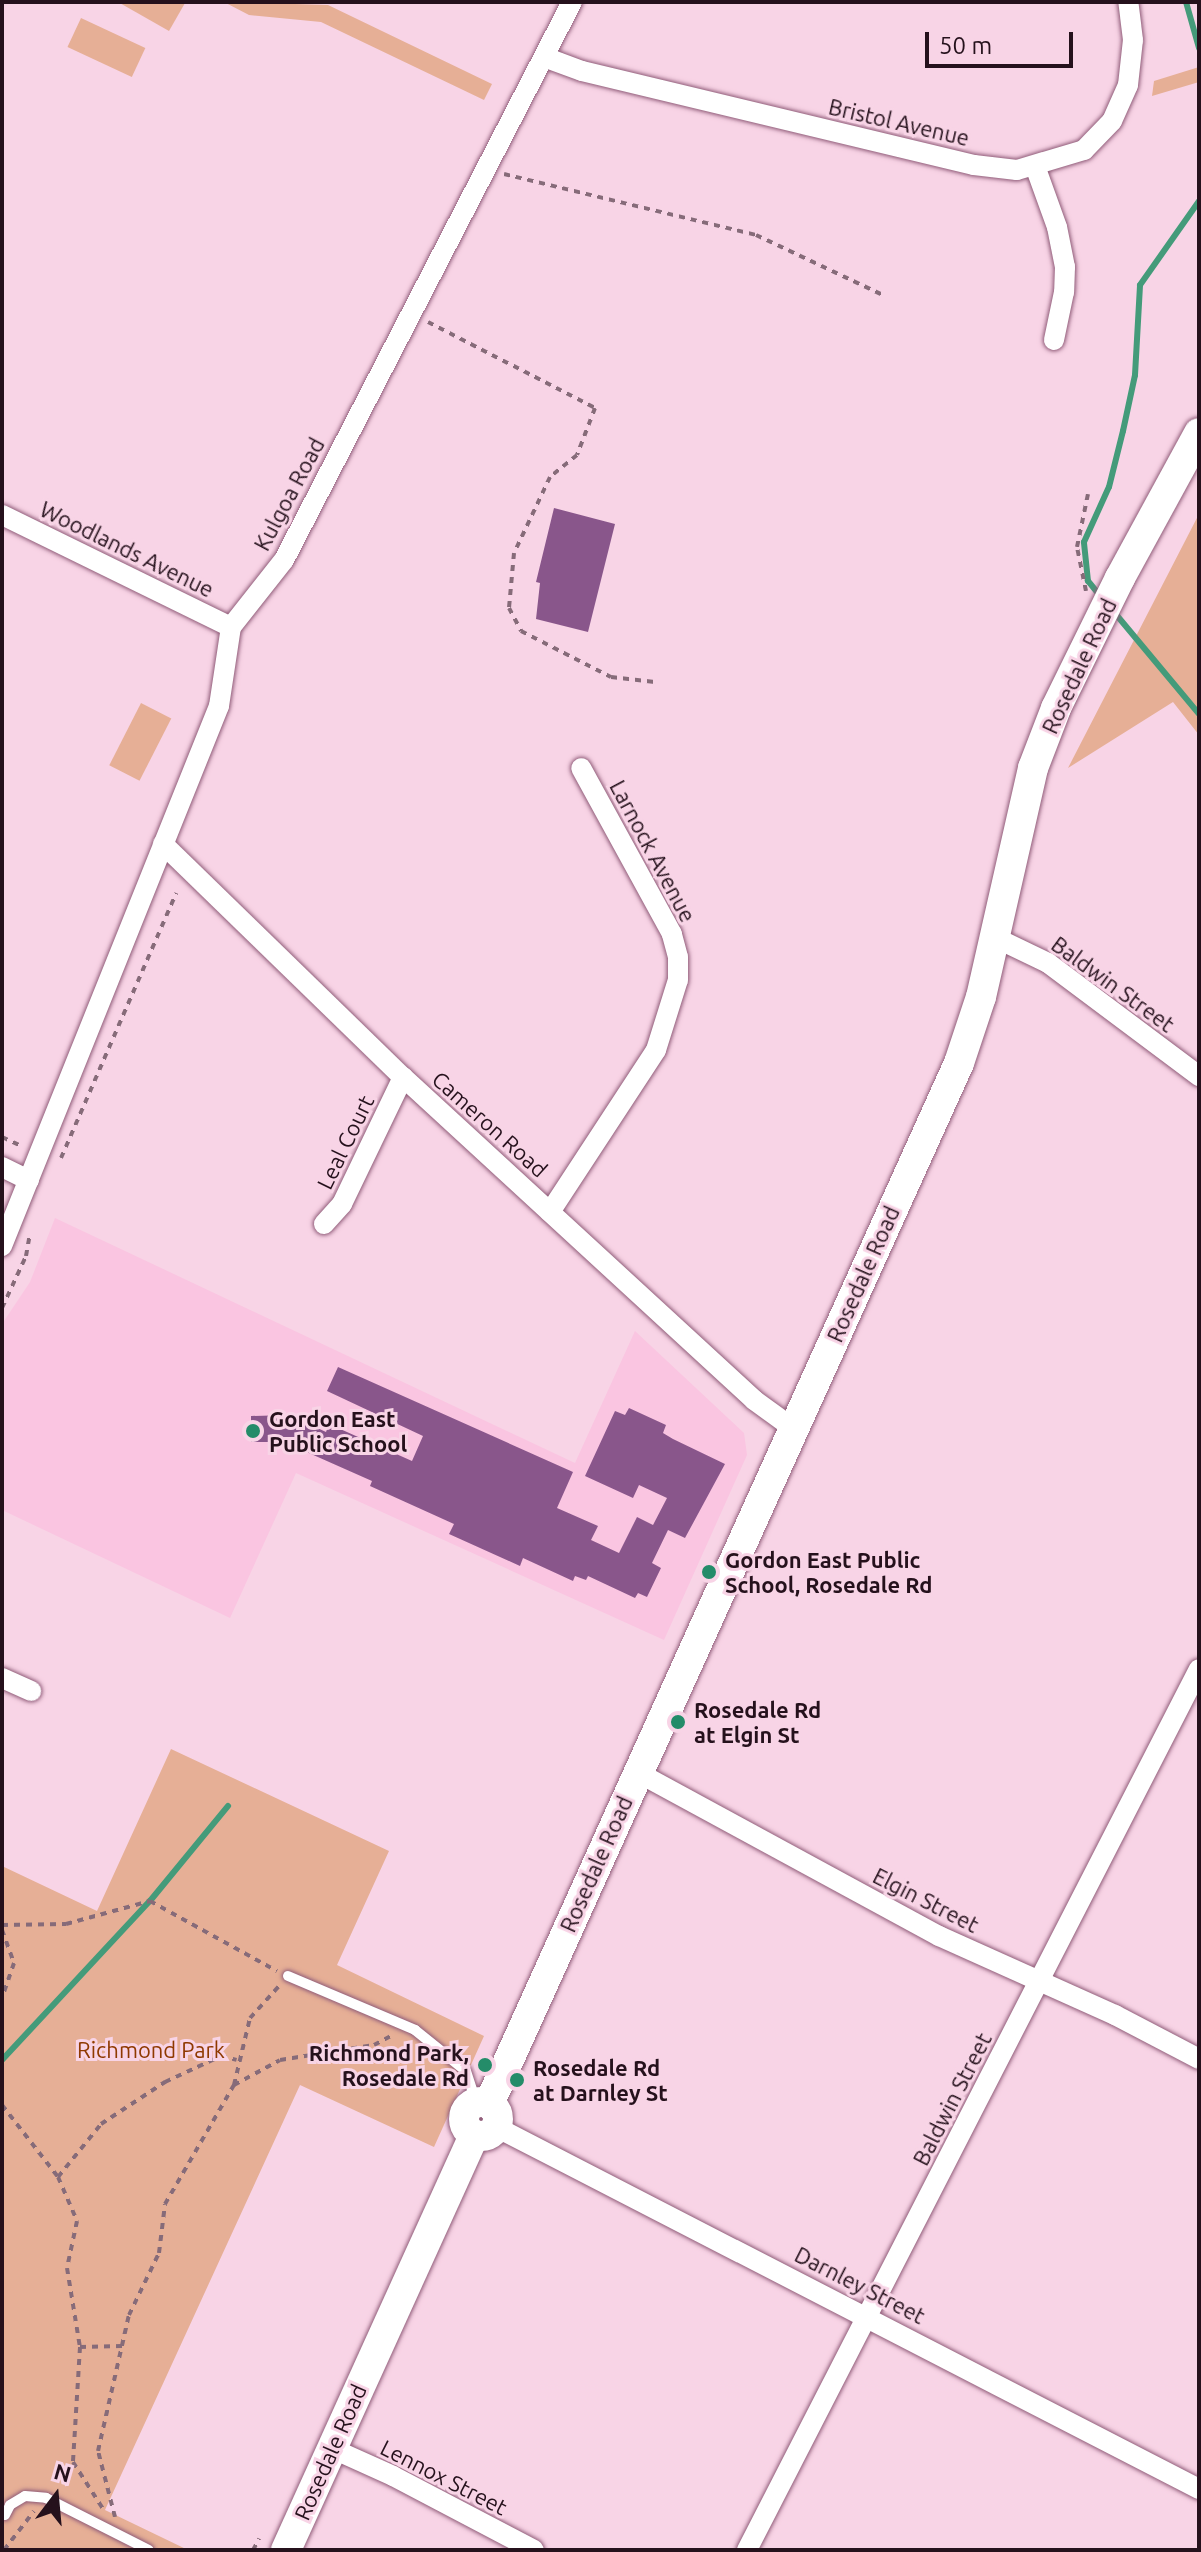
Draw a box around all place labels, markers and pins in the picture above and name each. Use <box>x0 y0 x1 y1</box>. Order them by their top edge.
place label: Gordon East Public School <box>269 1405 407 1456</box>
marker: Gordon East Public School <box>244 1422 262 1440</box>
place label: Gordon East Public School, Rosedale Rd <box>725 1546 933 1598</box>
marker: Gordon East Public School, Rosedale Rd <box>700 1563 718 1581</box>
place label: Rosedale Rd at Elgin St <box>694 1696 821 1748</box>
marker: Rosedale Rd at Elgin St <box>669 1713 687 1731</box>
place label: Richmond Park, Rosedale Rd <box>309 2039 469 2090</box>
place label: Rosedale Rd at Darnley St <box>533 2054 668 2106</box>
marker: Richmond Park, Rosedale Rd <box>476 2056 494 2074</box>
marker: Rosedale Rd at Darnley St <box>508 2071 526 2089</box>

